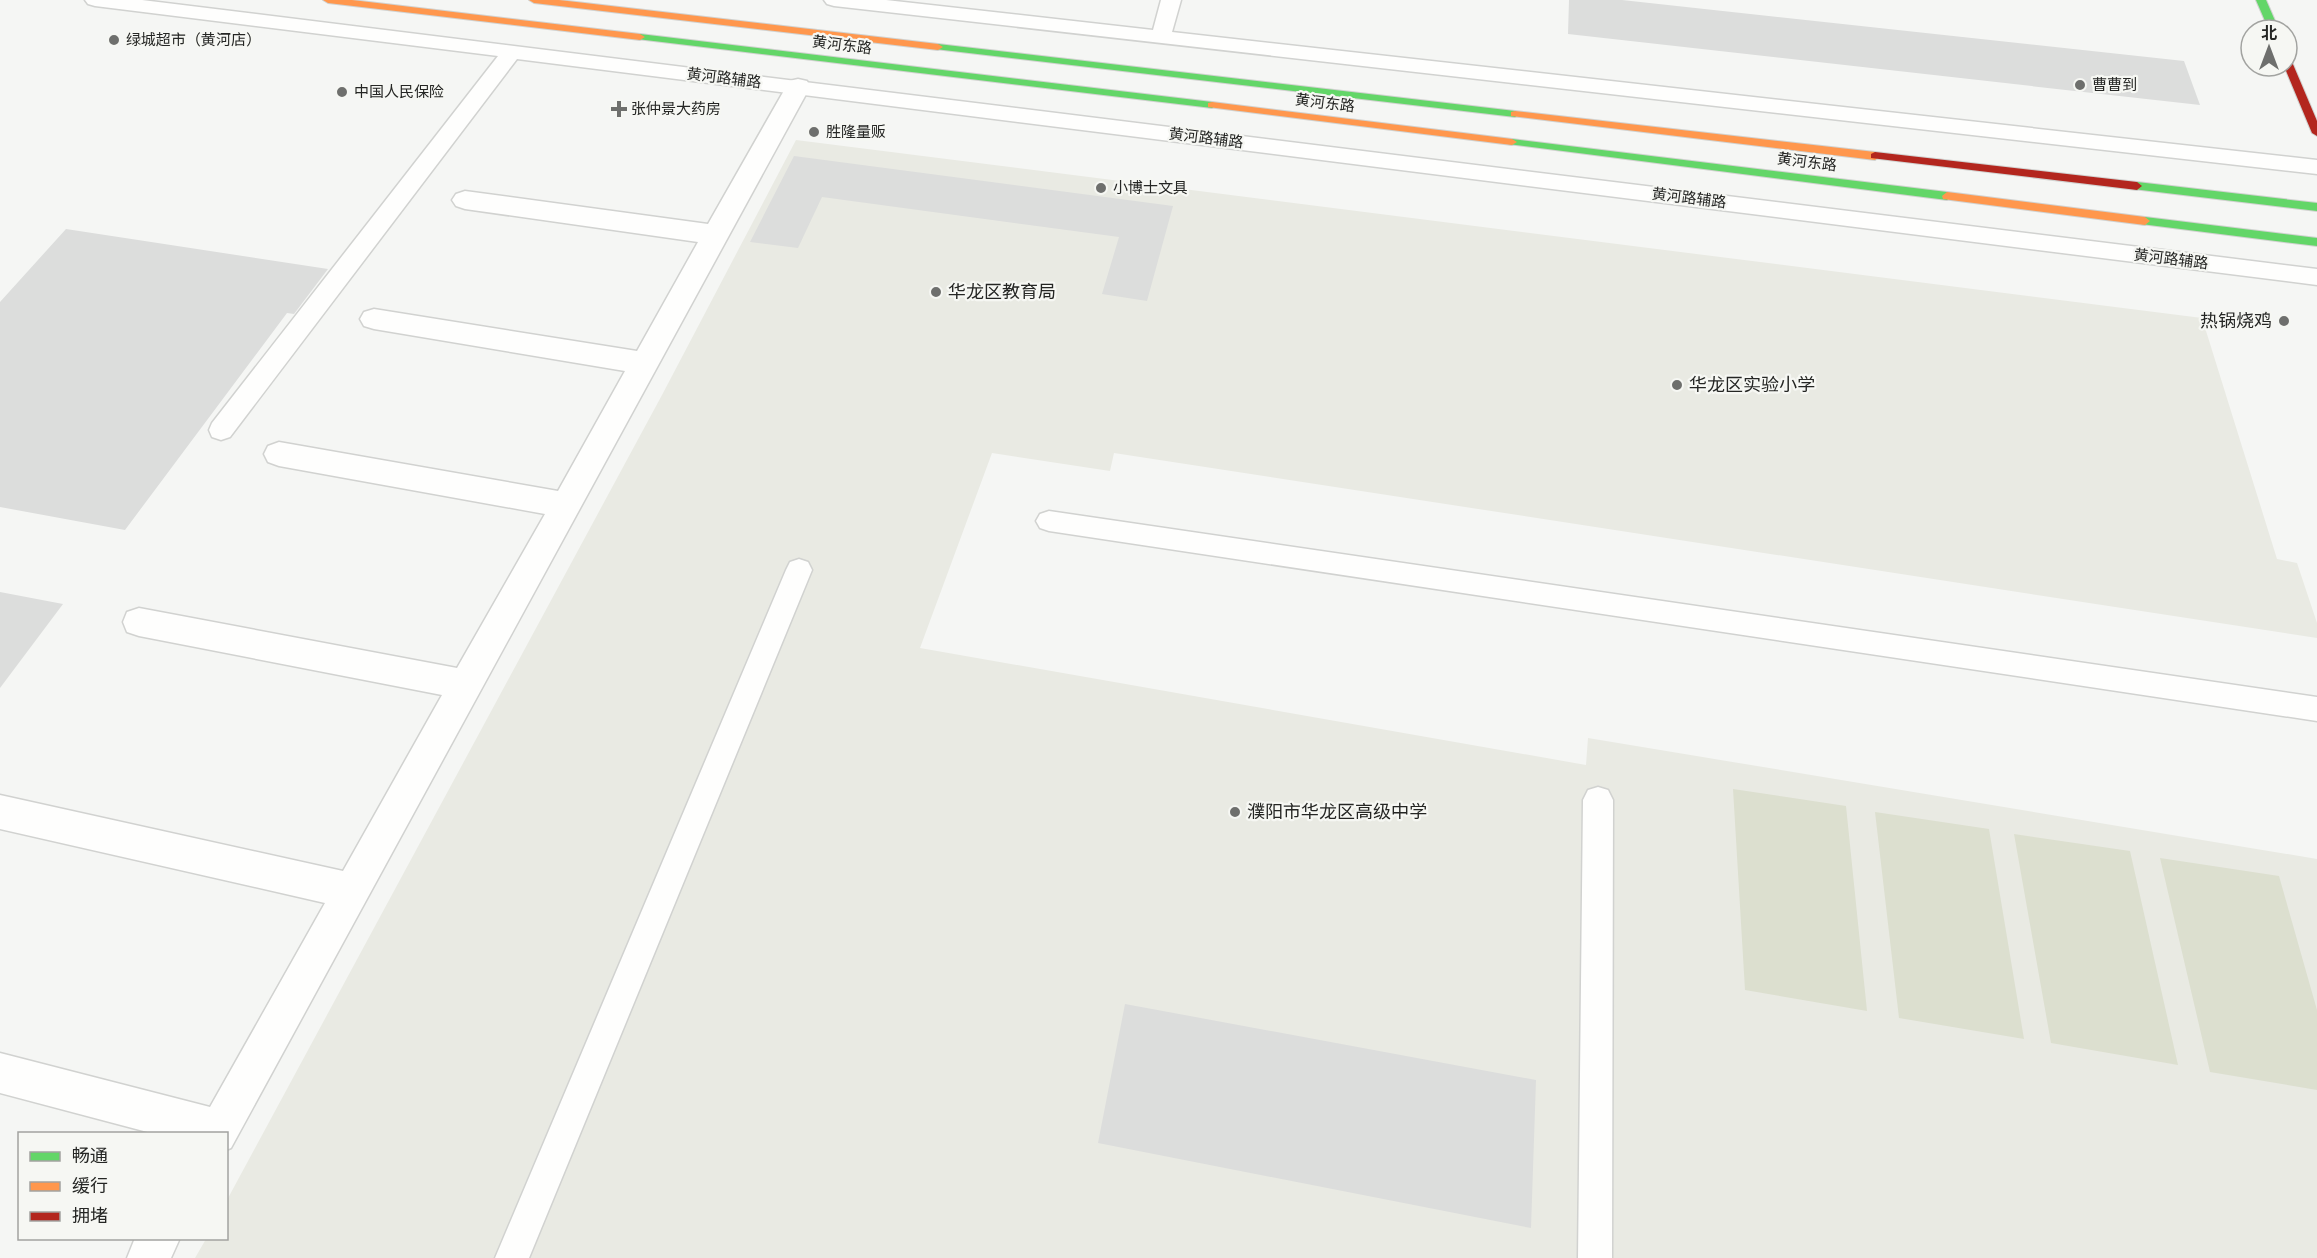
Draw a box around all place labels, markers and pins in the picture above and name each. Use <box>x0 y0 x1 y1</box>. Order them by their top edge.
place label: 绿城超市（黄河店） <box>126 31 261 49</box>
marker: 绿城超市（黄河店） <box>107 33 121 47</box>
place label: 曹曹到 <box>2092 76 2137 94</box>
marker: 曹曹到 <box>2073 78 2087 92</box>
place label: 中国人民保险 <box>354 83 444 101</box>
marker: 中国人民保险 <box>335 85 349 99</box>
place label: 张仲景大药房 <box>631 100 721 118</box>
marker: 张仲景大药房 <box>612 102 626 116</box>
place label: 胜隆量贩 <box>826 123 886 141</box>
marker: 胜隆量贩 <box>807 125 821 139</box>
place label: 小博士文具 <box>1113 179 1188 197</box>
marker: 小博士文具 <box>1094 181 1108 195</box>
place label: 华龙区教育局 <box>948 281 1056 302</box>
marker: 华龙区教育局 <box>929 285 943 299</box>
place label: 热锅烧鸡 <box>2200 310 2272 331</box>
marker: 热锅烧鸡 <box>2277 314 2291 328</box>
place label: 华龙区实验小学 <box>1689 374 1815 395</box>
marker: 华龙区实验小学 <box>1670 378 1684 392</box>
place label: 濮阳市华龙区高级中学 <box>1247 801 1427 822</box>
marker: 濮阳市华龙区高级中学 <box>1228 805 1242 819</box>

